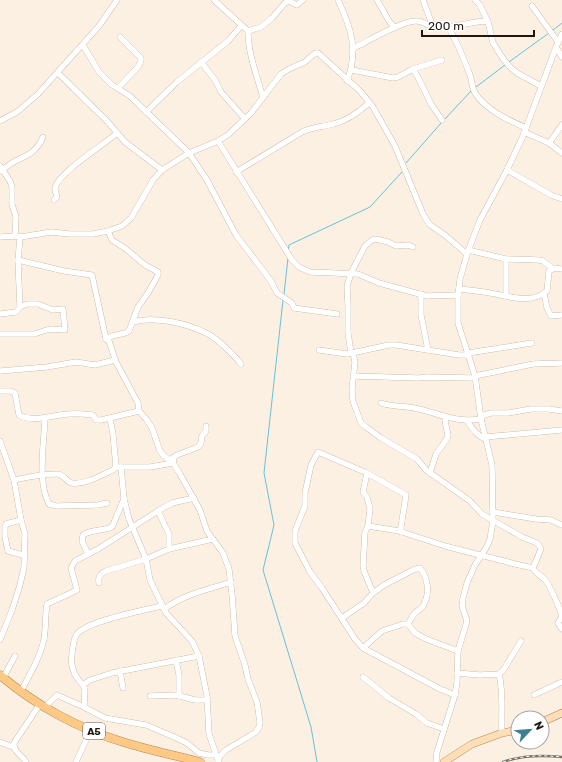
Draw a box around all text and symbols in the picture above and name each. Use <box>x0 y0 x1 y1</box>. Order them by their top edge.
scale bar <box>422 12 534 38</box>
text: 200 m <box>428 19 464 33</box>
north arrow <box>510 710 550 750</box>
text: N <box>531 719 546 732</box>
road number: A5 <box>83 723 105 739</box>

